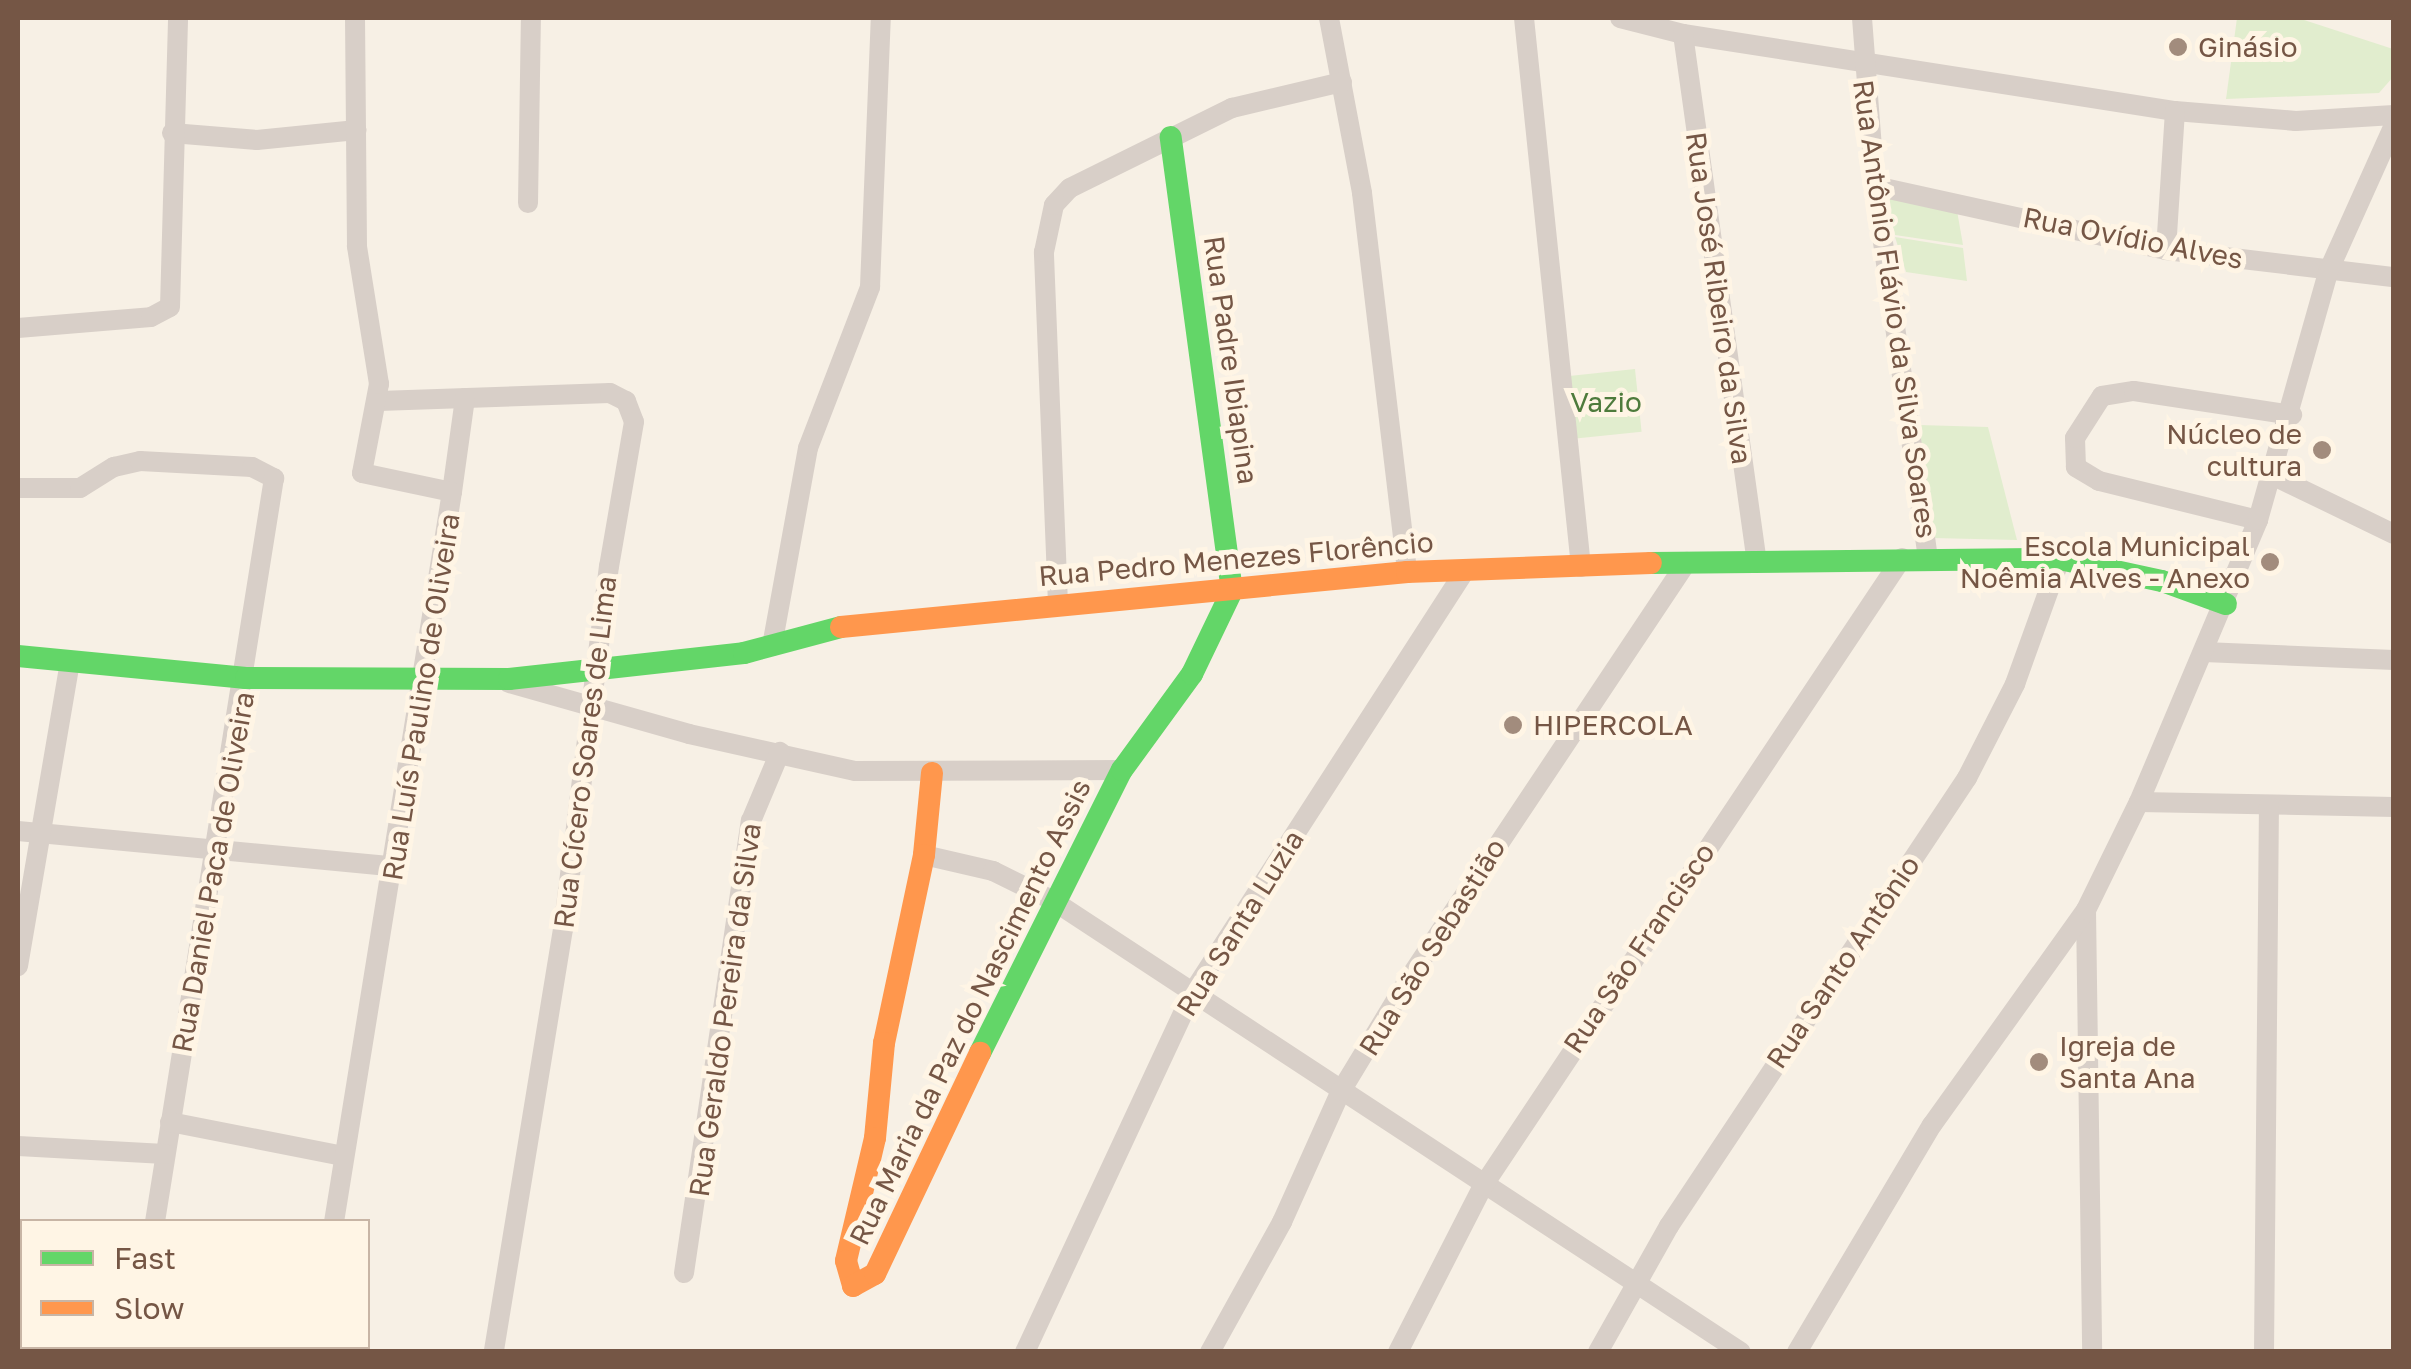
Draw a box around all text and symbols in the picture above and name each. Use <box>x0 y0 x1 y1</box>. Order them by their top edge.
place label: Ginásio <box>2198 30 2297 64</box>
marker: Ginásio <box>2167 36 2189 58</box>
street label: Rua Antônio Flávio da Silva Soares <box>1846 78 1944 540</box>
street label: Rua José Ribeiro da Silva <box>1679 130 1759 466</box>
street label: Rua Ovídio Alves <box>2020 200 2246 276</box>
street label: Rua Padre Ibiapina <box>1197 234 1265 486</box>
park label: Vazio <box>1570 385 1642 419</box>
place label: Núcleo de cultura <box>2166 417 2302 483</box>
marker: Núcleo de cultura <box>2311 439 2333 461</box>
street label: Rua Luís Paulino de Oliveira <box>375 511 467 883</box>
street label: Rua Pedro Menezes Florêncio <box>1037 525 1435 593</box>
place label: Escola Municipal Noêmia Alves - Anexo <box>1960 529 2250 595</box>
marker: Escola Municipal Noêmia Alves - Anexo <box>2259 551 2281 573</box>
street label: Rua Cícero Soares de Lima <box>547 574 623 930</box>
street label: Rua Daniel Paca de Oliveira <box>165 689 261 1055</box>
place label: HIPERCOLA <box>1533 708 1693 742</box>
marker: HIPERCOLA <box>1502 714 1524 736</box>
street label: Rua Maria da Paz do Nascimento Assis <box>842 774 1098 1250</box>
street label: Rua Geraldo Pereira da Silva <box>682 821 768 1199</box>
street label: Rua Santa Luzia <box>1169 824 1311 1022</box>
street label: Rua São Sebastião <box>1352 832 1512 1062</box>
street label: Rua São Francisco <box>1556 837 1722 1059</box>
street label: Rua Santo Antônio <box>1759 849 1927 1075</box>
place label: Igreja de Santa Ana <box>2059 1029 2195 1095</box>
marker: Igreja de Santa Ana <box>2028 1051 2050 1073</box>
legend <box>20 1219 370 1349</box>
text: Fast <box>114 1240 176 1276</box>
text: Slow <box>114 1290 185 1326</box>

